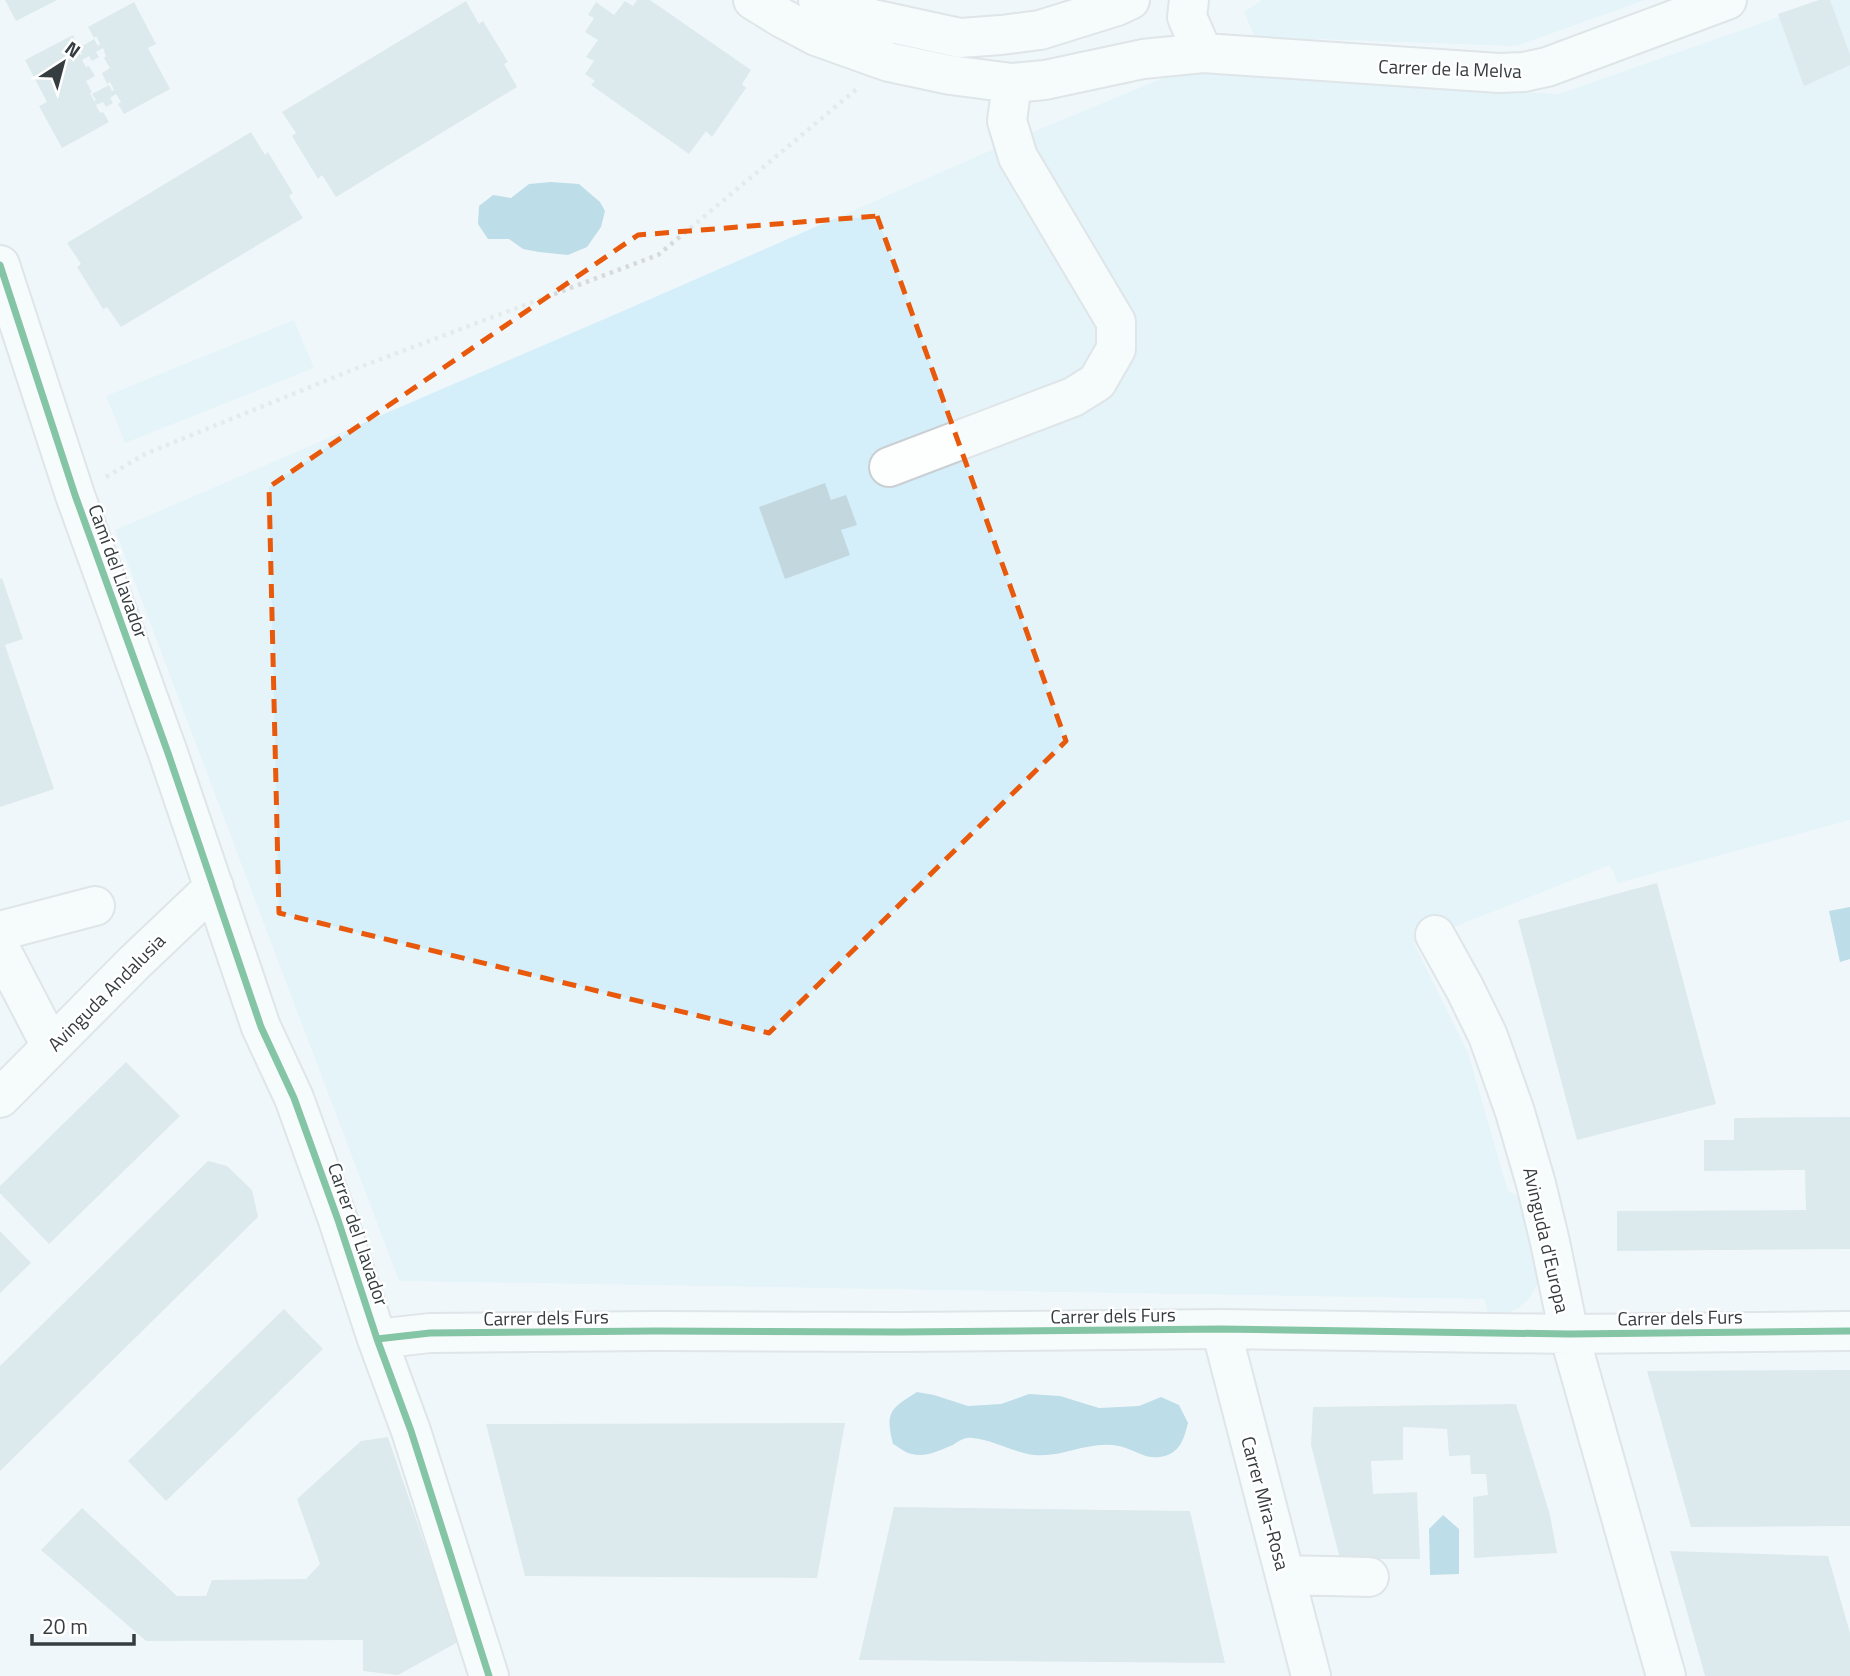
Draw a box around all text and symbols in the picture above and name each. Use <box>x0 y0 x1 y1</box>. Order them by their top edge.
north arrow <box>28 28 98 98</box>
text: N <box>59 33 87 64</box>
street label: Carrer de la Melva <box>1378 51 1523 85</box>
street label: Camí del Llavador <box>81 500 157 642</box>
street label: Avinguda Andalusia <box>41 926 172 1057</box>
street label: Carrer del Llavador <box>321 1159 397 1310</box>
street label: Avinguda d'Europa <box>1516 1164 1578 1316</box>
street label: Carrer dels Furs <box>1050 1299 1176 1331</box>
street label: Carrer dels Furs <box>483 1301 609 1333</box>
street label: Carrer dels Furs <box>1617 1301 1743 1333</box>
street label: Carrer Mira-Rosa <box>1234 1433 1298 1574</box>
scale bar <box>32 1602 133 1646</box>
text: 20 m <box>42 1610 88 1642</box>

